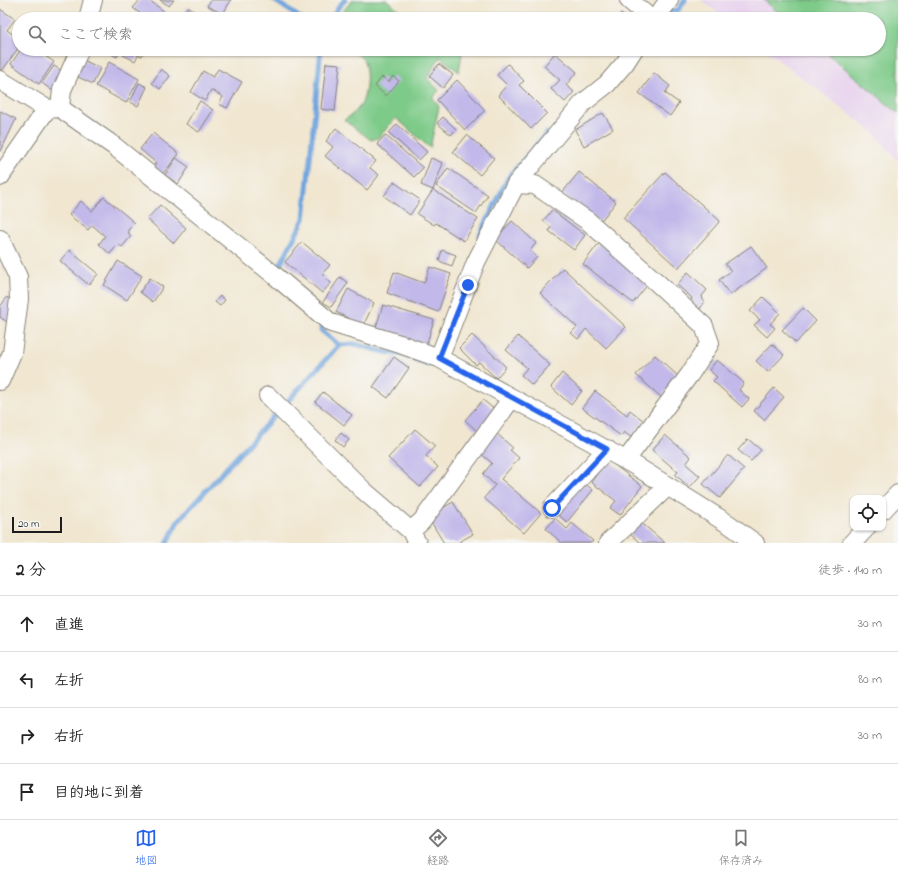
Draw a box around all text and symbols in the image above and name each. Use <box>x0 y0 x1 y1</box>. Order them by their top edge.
search box <box>12 12 886 56</box>
icon: search <box>26 23 48 45</box>
text: ここで検索 <box>58 24 133 46</box>
route end <box>459 276 477 294</box>
map controls <box>850 495 886 531</box>
button: locate <box>850 495 886 531</box>
route start <box>543 499 561 517</box>
scale bar <box>12 515 62 534</box>
text: 20 m <box>18 516 40 532</box>
text: 2 分 <box>16 558 46 583</box>
text: 徒歩 · 140 m <box>818 561 882 580</box>
icon: ahead <box>16 613 38 635</box>
text: 直進 <box>54 614 84 636</box>
text: 30 m <box>858 614 882 633</box>
icon: left <box>16 669 38 691</box>
text: 左折 <box>54 670 84 692</box>
text: 80 m <box>858 670 882 689</box>
icon: right <box>16 725 38 747</box>
text: 右折 <box>54 726 84 748</box>
text: 30 m <box>858 726 882 745</box>
icon: arrive <box>16 781 38 803</box>
text: 目的地に到着 <box>54 782 144 804</box>
tab: 地図 <box>135 827 157 869</box>
tab: 経路 <box>427 827 449 869</box>
tab: 保存済み <box>719 827 763 869</box>

